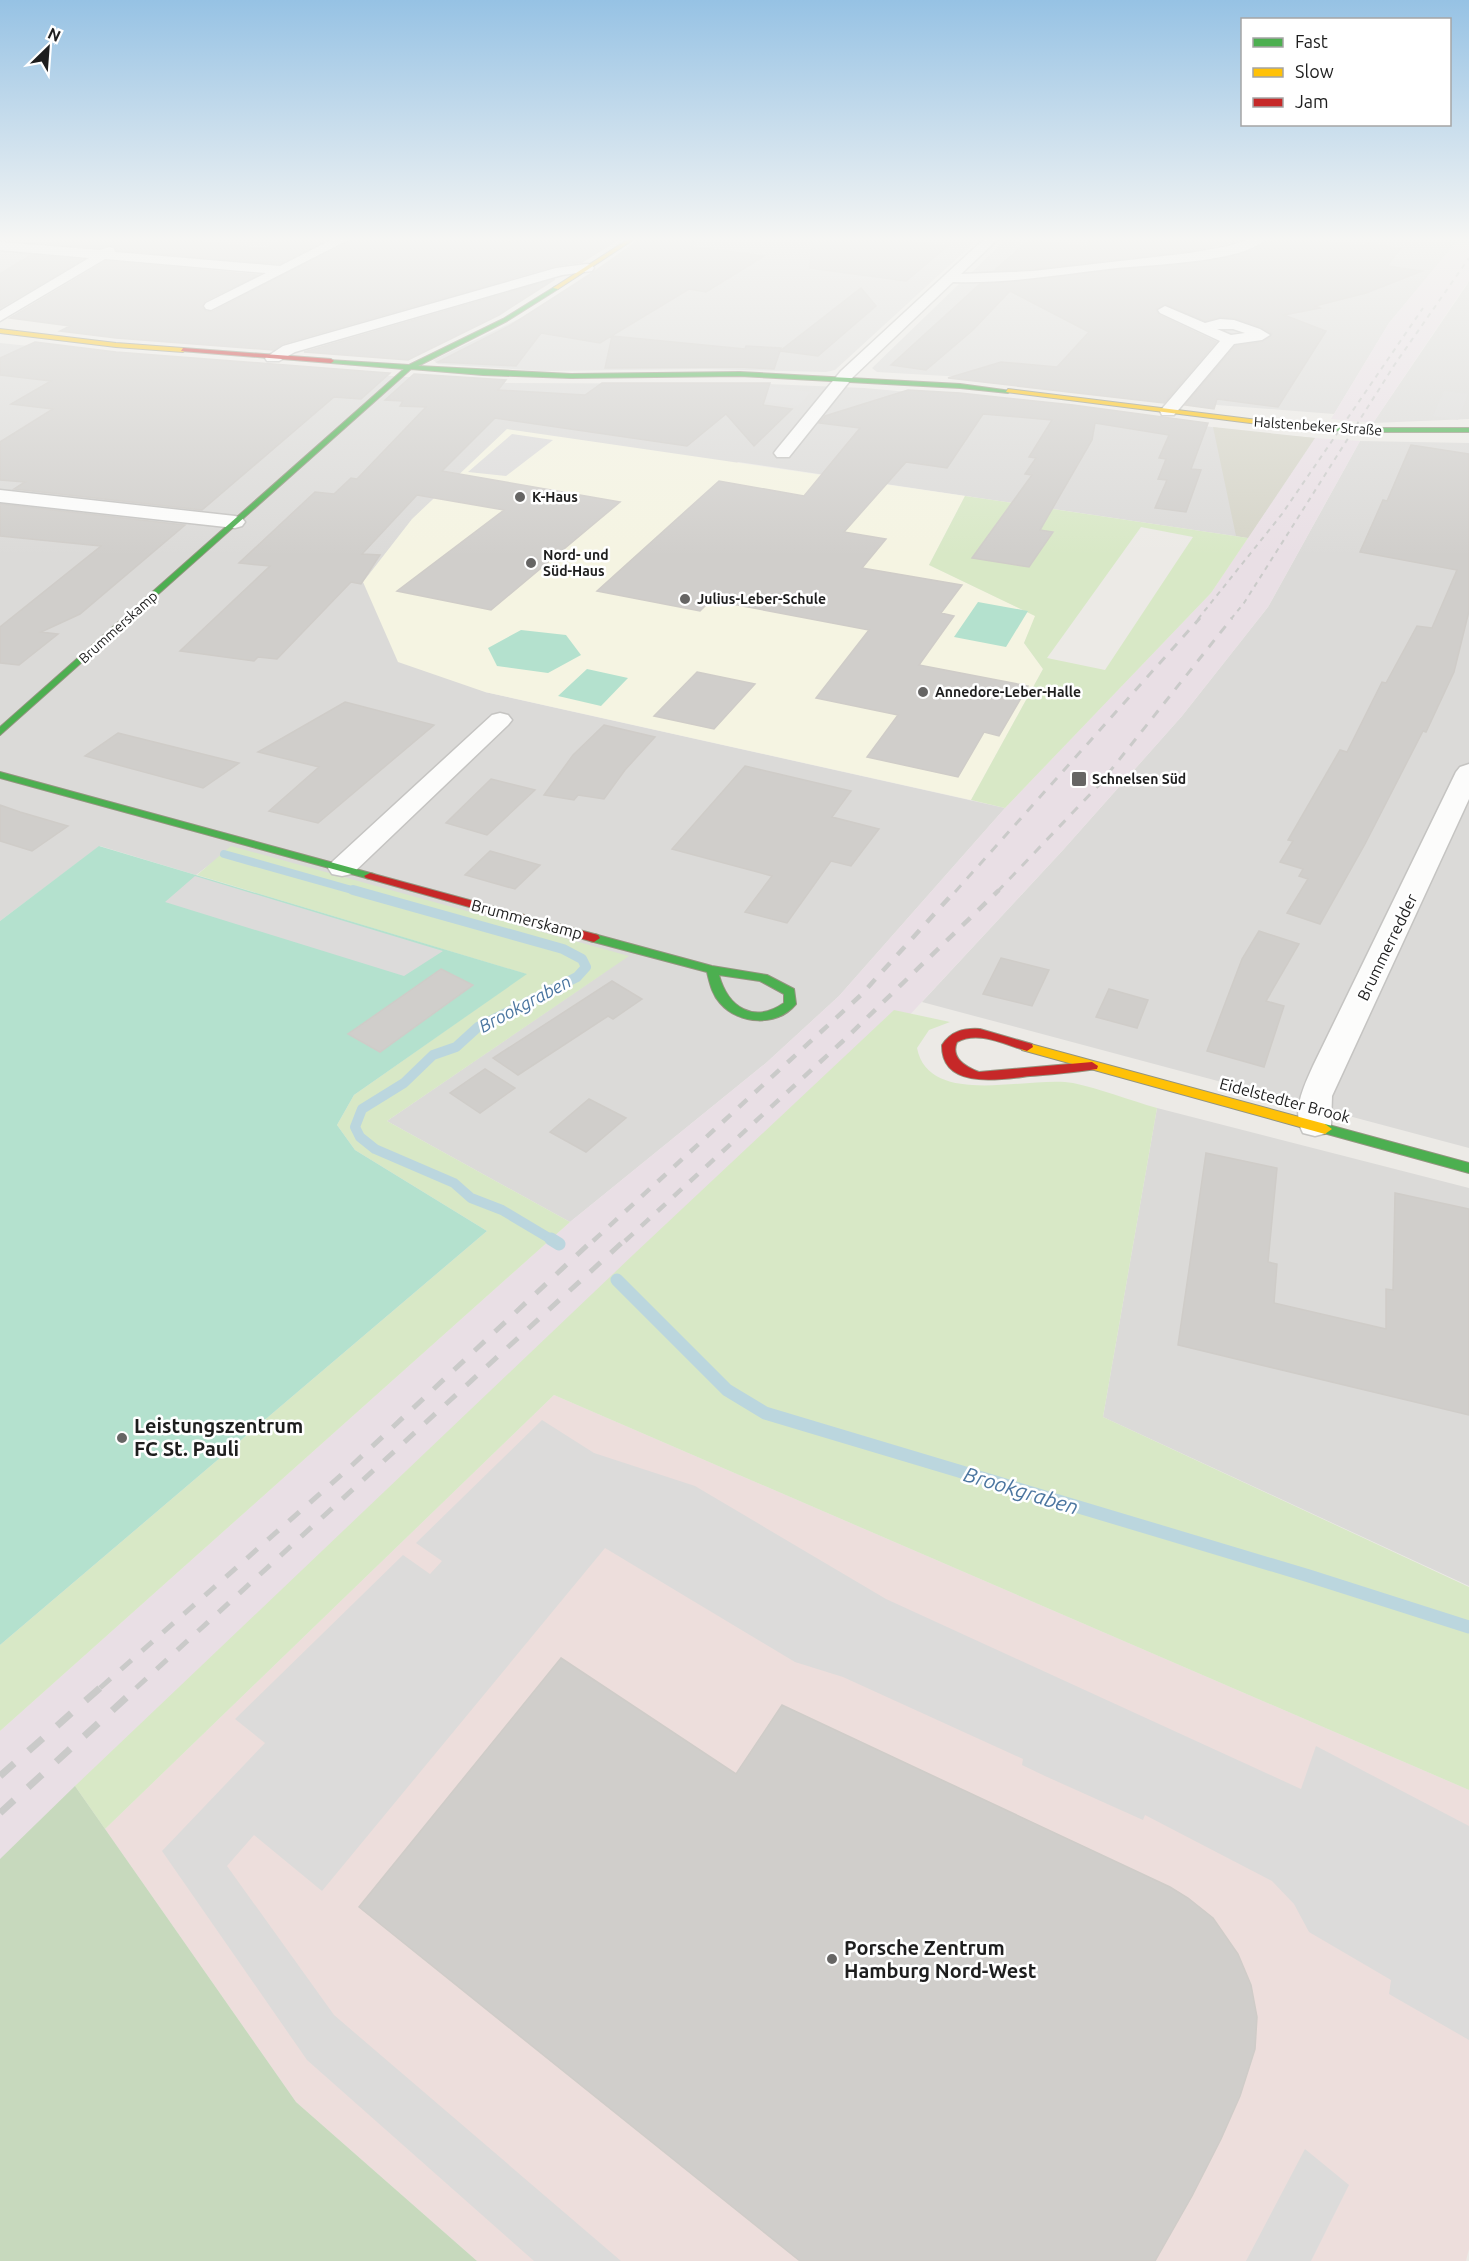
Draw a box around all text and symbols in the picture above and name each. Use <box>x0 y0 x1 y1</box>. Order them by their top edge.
north arrow <box>18 18 78 78</box>
legend <box>1241 18 1451 126</box>
text: N <box>45 24 64 45</box>
text: Fast <box>1295 31 1328 51</box>
text: Slow <box>1295 61 1334 81</box>
text: Jam <box>1295 91 1329 111</box>
street label: Halstenbeker Straße <box>1253 414 1383 438</box>
place label: K-Haus <box>532 489 578 505</box>
marker: K-Haus <box>513 490 527 504</box>
place label: Nord- und Süd-Haus <box>543 547 609 579</box>
marker: Nord- und Süd-Haus <box>524 556 538 570</box>
street label: Brummerskamp <box>75 588 161 666</box>
place label: Julius-Leber-Schule <box>697 591 826 607</box>
marker: Julius-Leber-Schule <box>678 592 692 606</box>
place label: Annedore-Leber-Halle <box>935 684 1081 700</box>
marker: Annedore-Leber-Halle <box>916 685 930 699</box>
marker: Schnelsen Süd <box>1070 770 1088 788</box>
place label: Schnelsen Süd <box>1092 771 1186 787</box>
street label: Brummerredder <box>1353 891 1421 1003</box>
street label: Brummerskamp <box>469 896 585 942</box>
water label: Brookgraben <box>475 970 574 1036</box>
street label: Eidelstedter Brook <box>1218 1074 1352 1126</box>
place label: Leistungszentrum FC St. Pauli <box>134 1414 303 1460</box>
marker: Leistungszentrum FC St. Pauli <box>115 1431 129 1445</box>
water label: Brookgraben <box>961 1461 1081 1519</box>
place label: Porsche Zentrum Hamburg Nord-West <box>844 1936 1037 1982</box>
marker: Porsche Zentrum Hamburg Nord-West <box>825 1952 839 1966</box>

